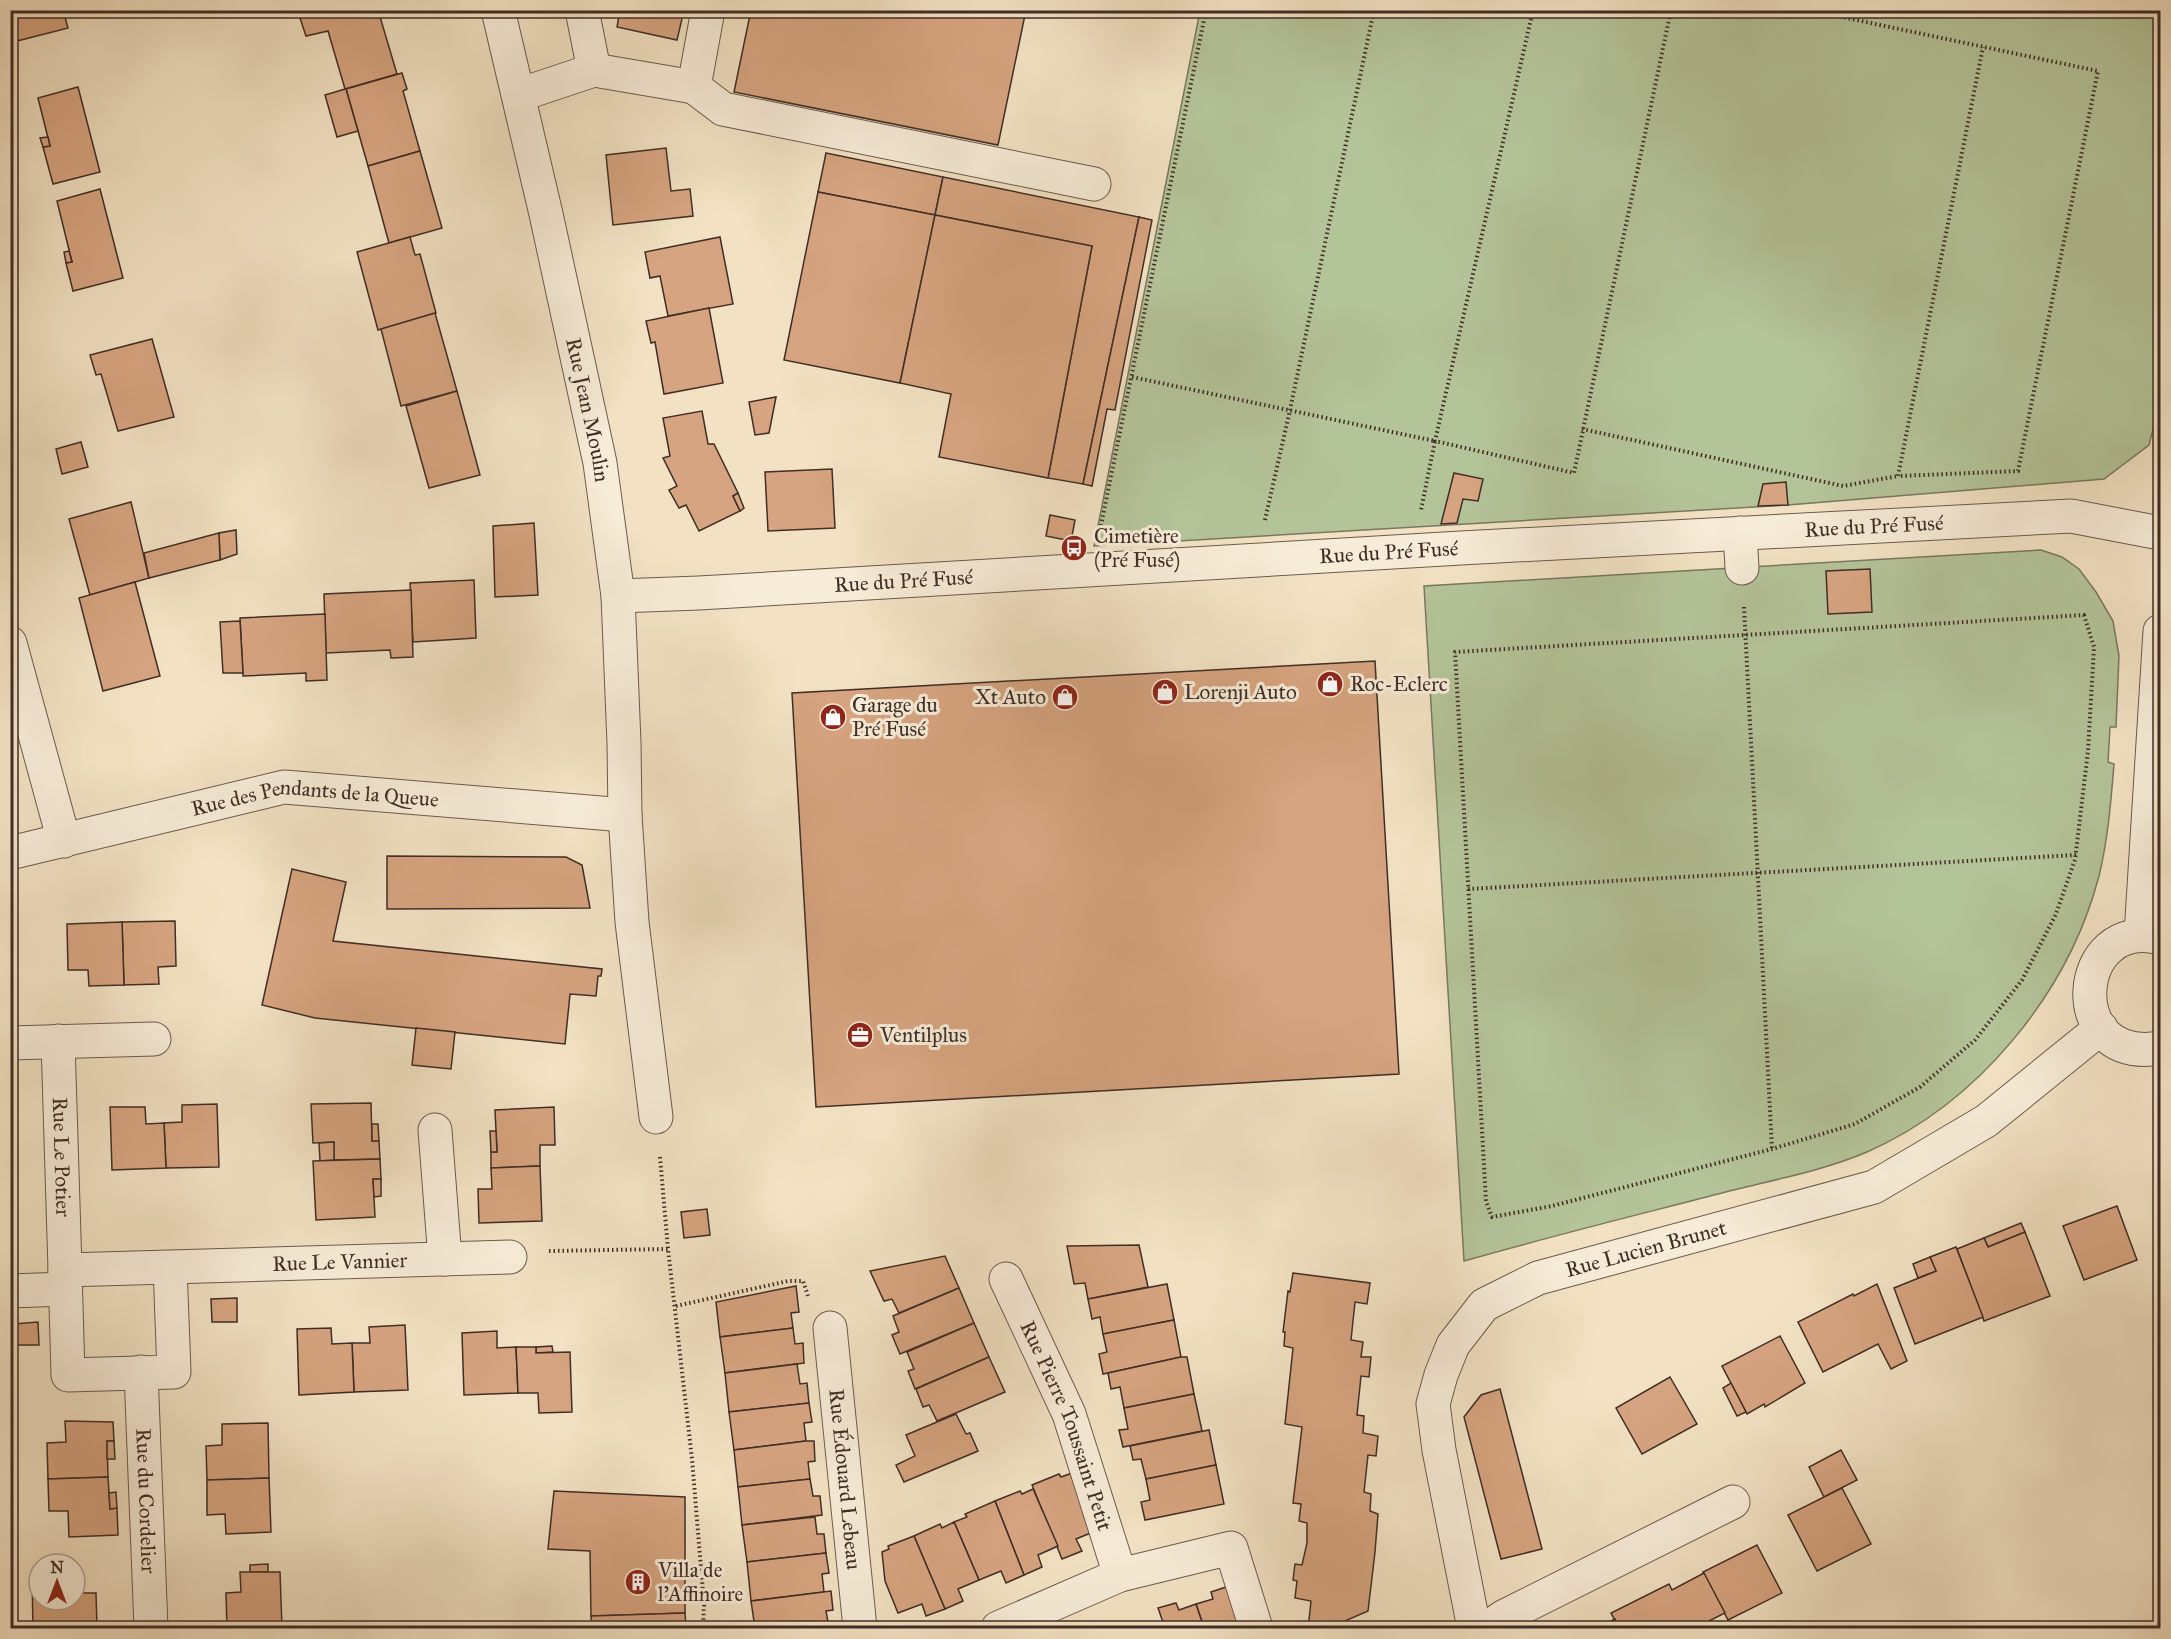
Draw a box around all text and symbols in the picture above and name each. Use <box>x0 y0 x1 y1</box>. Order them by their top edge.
street label: Rue Jean Moulin <box>560 335 615 484</box>
street label: Rue du Pré Fusé <box>1804 510 1945 543</box>
place label: Cimetière (Pré Fusé) <box>1094 523 1180 573</box>
bus stop icon: Cimetière (Pré Fusé) <box>1059 533 1089 563</box>
street label: Rue du Pré Fusé <box>1318 535 1459 569</box>
street label: Rue du Pré Fusé <box>833 564 974 598</box>
shop icon: Roc-Eclerc <box>1315 669 1345 699</box>
place label: Roc-Eclerc <box>1350 671 1448 697</box>
shop icon: Lorenji Auto <box>1150 677 1180 707</box>
place label: Lorenji Auto <box>1184 679 1297 705</box>
shop icon: Xt Auto <box>1050 682 1080 712</box>
place label: Xt Auto <box>975 684 1046 710</box>
place label: Garage du Pré Fusé <box>852 692 938 742</box>
shop icon: Garage du Pré Fusé <box>818 702 848 732</box>
street label: Rue des Pendants de la Queue <box>189 774 440 822</box>
office icon: Ventilplus <box>845 1020 875 1050</box>
place label: Ventilplus <box>879 1022 967 1048</box>
street label: Rue Le Potier <box>47 1097 76 1217</box>
street label: Rue Lucien Brunet <box>1563 1214 1730 1283</box>
street label: Rue Le Vannier <box>272 1247 408 1277</box>
street label: Rue Pierre Toussaint Petit <box>1014 1316 1118 1534</box>
street label: Rue Édouard Lebeau <box>823 1388 867 1571</box>
street label: Rue du Cordelier <box>130 1428 162 1574</box>
north arrow <box>27 1552 87 1612</box>
place label: Villa de l'Affinoire <box>657 1557 743 1607</box>
text: N <box>50 1558 64 1577</box>
building icon: Villa de l'Affinoire <box>623 1567 653 1597</box>

